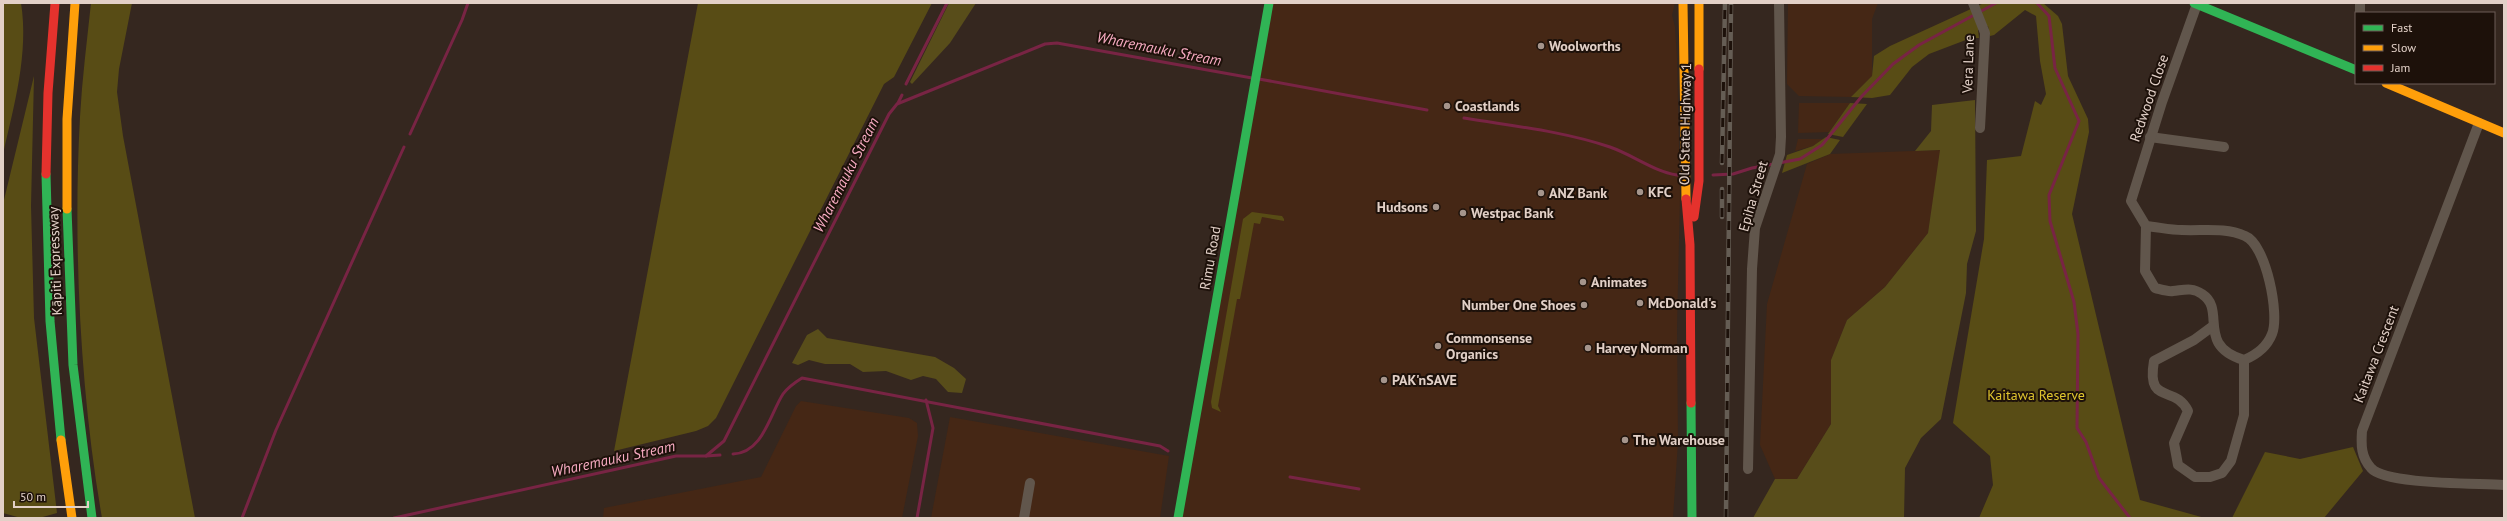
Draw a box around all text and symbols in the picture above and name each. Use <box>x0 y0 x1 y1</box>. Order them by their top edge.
legend <box>2355 12 2495 84</box>
text: Fast <box>2391 20 2412 35</box>
water label: Wharemauku Stream <box>1095 27 1223 70</box>
street label: Vera Lane <box>1958 35 1978 94</box>
place label: Woolworths <box>1549 37 1621 55</box>
text: Slow <box>2391 40 2416 55</box>
marker: Woolworths <box>1536 41 1546 51</box>
street label: Redwood Close <box>2126 52 2172 144</box>
text: Jam <box>2390 60 2410 75</box>
street label: Old State Highway 1 <box>1675 63 1695 185</box>
place label: Coastlands <box>1455 97 1520 115</box>
marker: Coastlands <box>1442 101 1452 111</box>
water label: Wharemauku Stream <box>808 114 883 235</box>
street label: Epiha Street <box>1734 158 1772 234</box>
place label: KFC <box>1648 183 1672 201</box>
place label: ANZ Bank <box>1549 184 1607 202</box>
marker: KFC <box>1635 187 1645 197</box>
marker: ANZ Bank <box>1536 188 1546 198</box>
place label: Hudsons <box>1377 198 1428 216</box>
marker: Hudsons <box>1431 202 1441 212</box>
place label: Westpac Bank <box>1471 204 1554 222</box>
street label: Kāpiti Expressway <box>44 206 66 316</box>
marker: Westpac Bank <box>1458 208 1468 218</box>
street label: Rimu Road <box>1196 225 1224 291</box>
place label: Animates <box>1591 273 1647 291</box>
marker: Animates <box>1578 277 1588 287</box>
place label: McDonald's <box>1648 294 1717 312</box>
place label: Number One Shoes <box>1462 296 1576 314</box>
marker: McDonald's <box>1635 298 1645 308</box>
marker: Number One Shoes <box>1579 300 1589 310</box>
street label: Kaitawa Crescent <box>2349 303 2403 405</box>
place label: Commonsense Organics <box>1446 329 1532 363</box>
place label: Harvey Norman <box>1596 339 1688 357</box>
marker: Commonsense Organics <box>1433 341 1443 351</box>
marker: Harvey Norman <box>1583 343 1593 353</box>
place label: PAK'nSAVE <box>1392 371 1457 389</box>
marker: PAK'nSAVE <box>1379 375 1389 385</box>
park label: Kaitawa Reserve <box>1987 386 2085 404</box>
place label: The Warehouse <box>1633 431 1725 449</box>
marker: The Warehouse <box>1620 435 1630 445</box>
water label: Wharemauku Stream <box>549 436 677 481</box>
scale bar <box>14 483 88 509</box>
text: 50 m <box>20 489 46 504</box>

